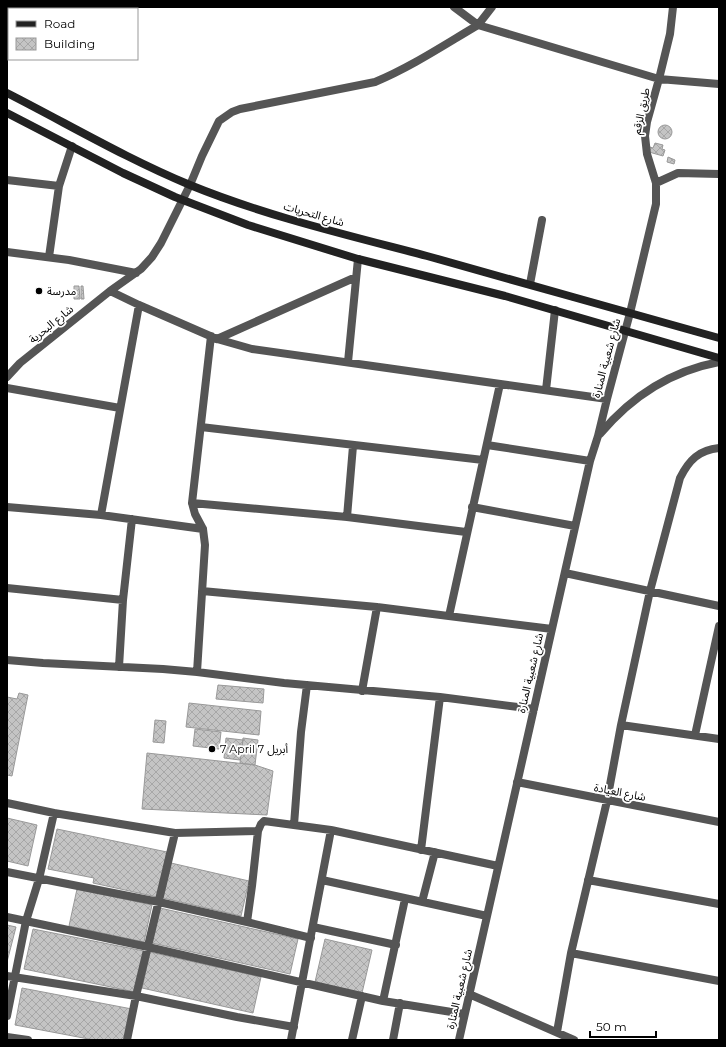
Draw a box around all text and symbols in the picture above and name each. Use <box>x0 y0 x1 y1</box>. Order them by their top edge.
legend <box>8 8 138 60</box>
text: Road <box>44 16 75 31</box>
text: Building <box>44 36 95 51</box>
street label: طريق الزقم <box>629 86 655 136</box>
street label: شارع التحريات <box>282 199 346 230</box>
place label: مدرسة <box>47 284 77 298</box>
marker: مدرسة <box>34 286 44 296</box>
street label: شارع البحرية <box>26 302 77 347</box>
street label: شارع شعبية المنارة <box>589 316 624 400</box>
street label: شارع شعبية المنارة <box>514 631 547 715</box>
place label: 7 April 7 أبريل <box>220 742 288 756</box>
marker: 7 April 7 أبريل <box>207 744 217 754</box>
street label: شارع العيادة <box>593 780 647 805</box>
street label: شارع شعبية المنارة <box>443 947 476 1031</box>
scale bar <box>590 1013 656 1039</box>
text: 50 m <box>596 1019 627 1034</box>

